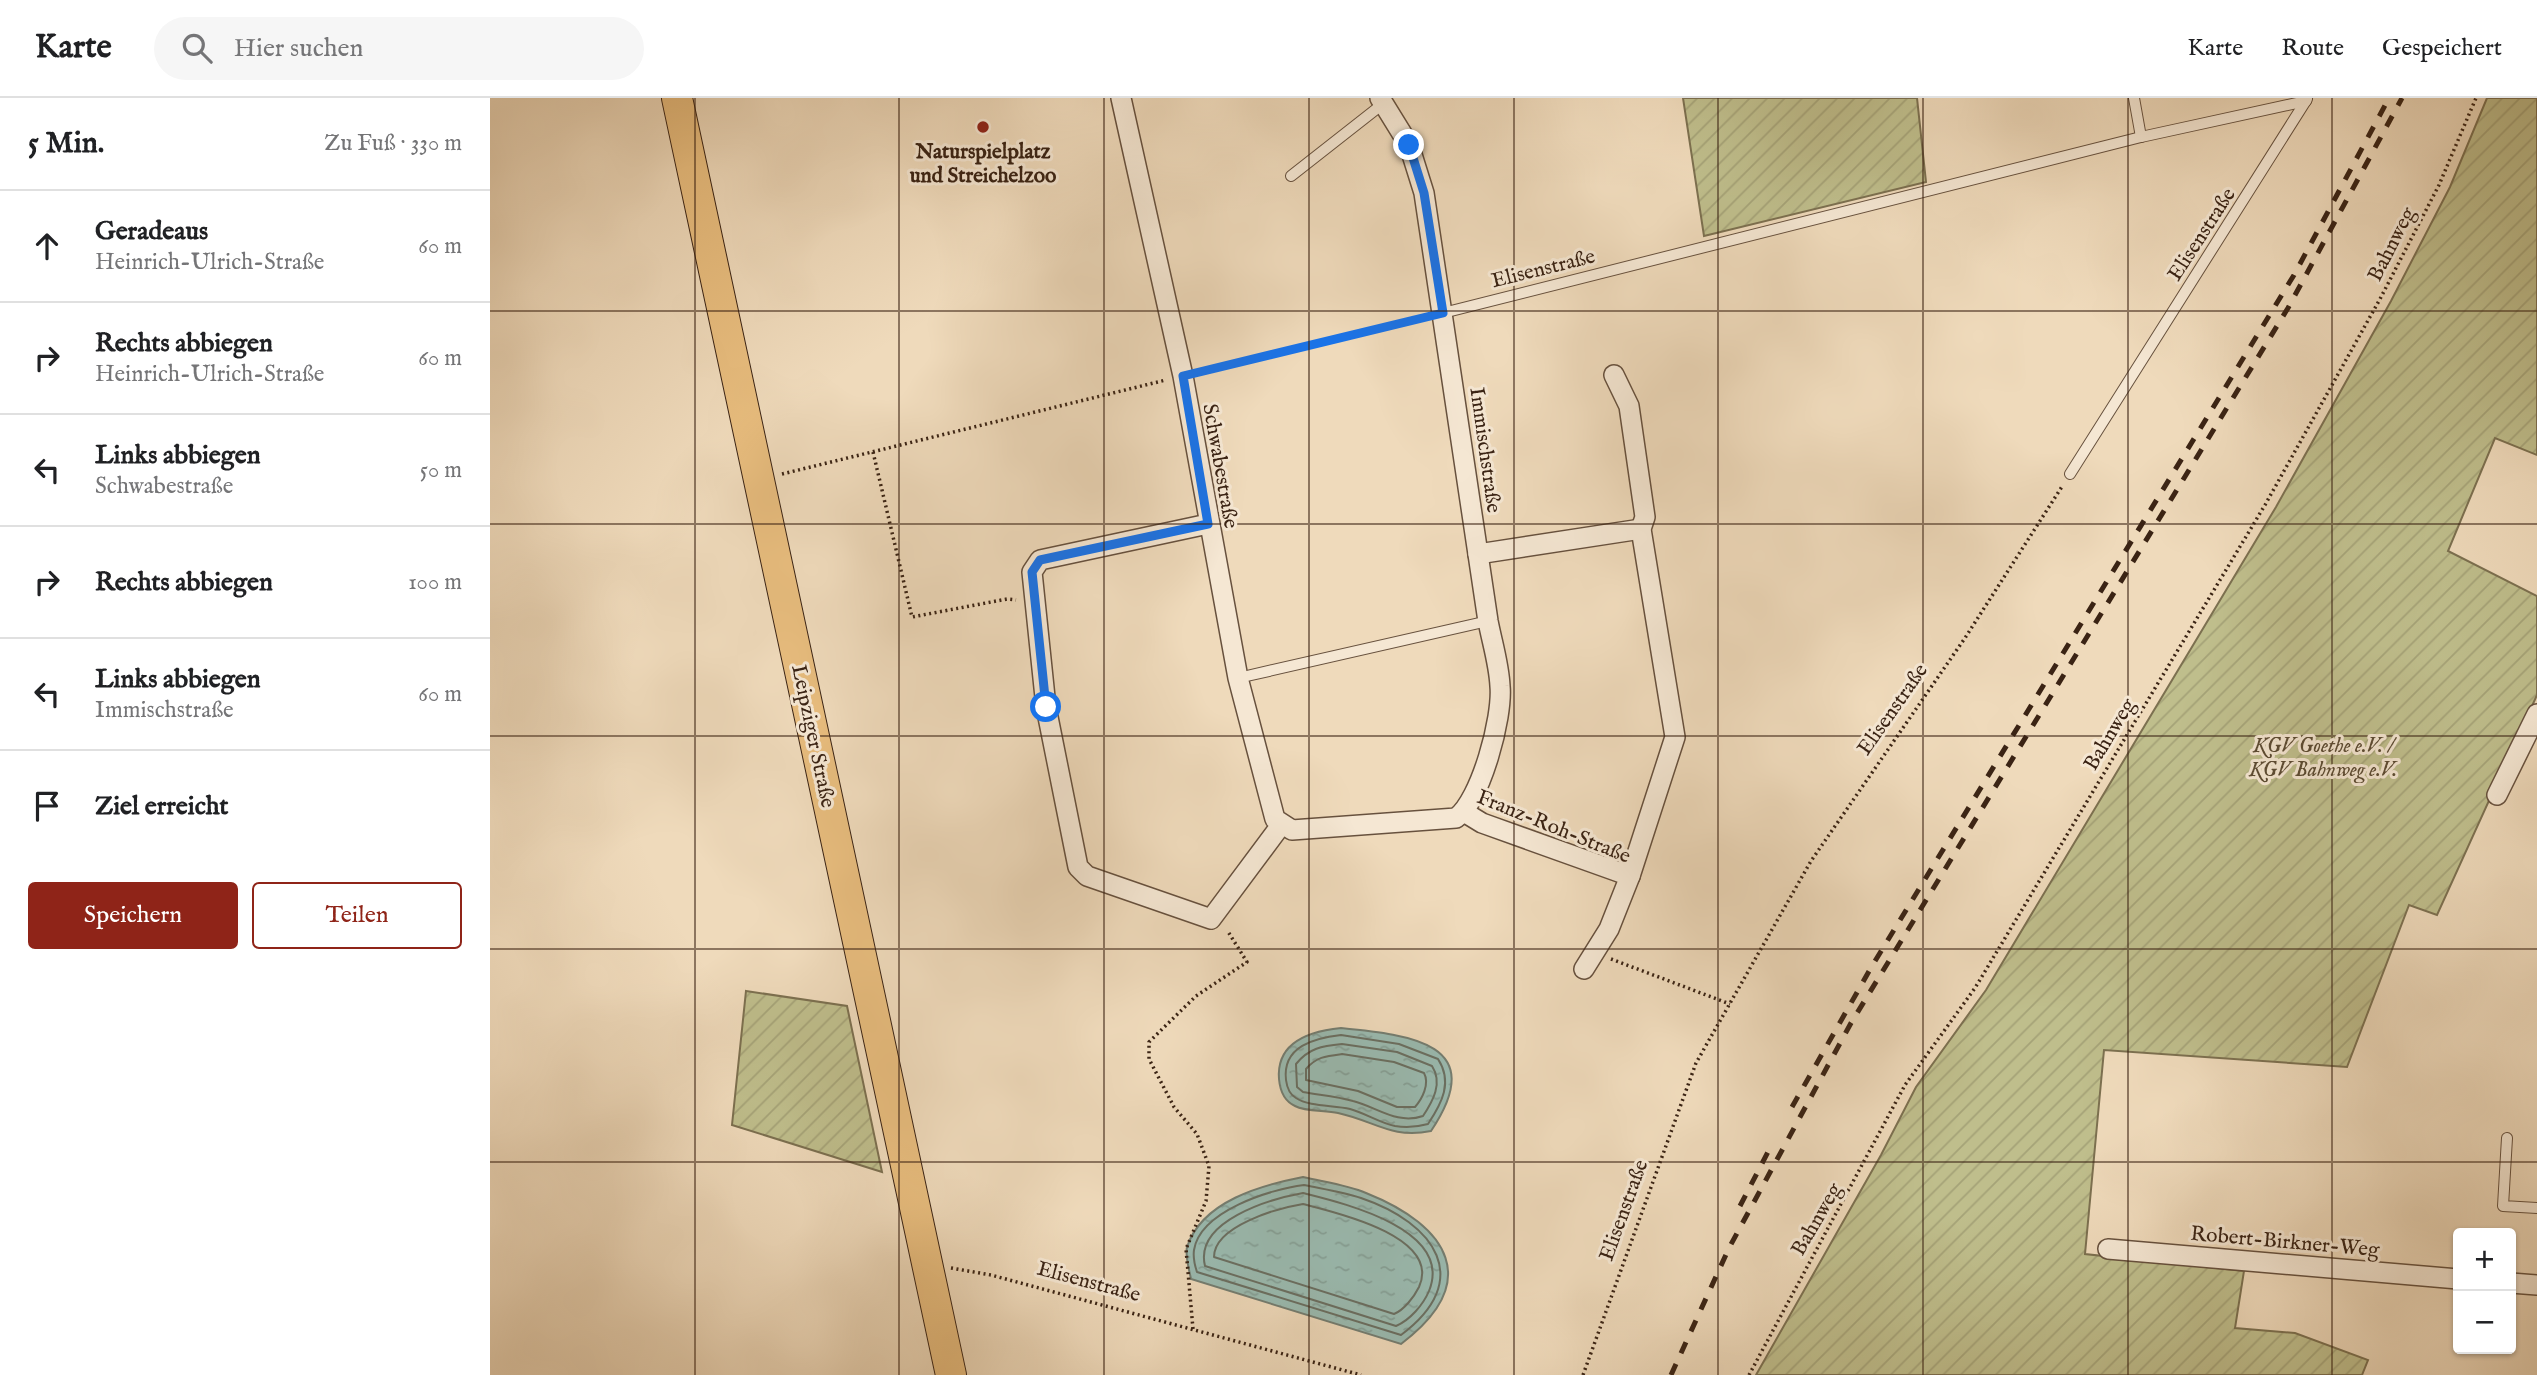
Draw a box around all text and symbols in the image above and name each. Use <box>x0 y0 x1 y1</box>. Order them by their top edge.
search box <box>154 17 644 80</box>
text: Karte <box>35 27 112 69</box>
icon: search <box>178 29 216 67</box>
text: Hier suchen <box>234 32 363 65</box>
text: Karte <box>2188 33 2243 64</box>
text: Route <box>2281 33 2344 64</box>
text: Gespeichert <box>2382 33 2502 64</box>
marker: Naturspielplatz und Streichelzoo <box>975 119 991 135</box>
text: 5 Min. <box>28 125 104 163</box>
text: Zu Fuß · 330 m <box>324 129 462 158</box>
route end <box>1393 129 1424 160</box>
place label: Naturspielplatz und Streichelzoo <box>910 139 1057 190</box>
street label: Elisenstraße <box>2162 183 2243 287</box>
street label: Bahnweg <box>2362 202 2423 286</box>
text: Geradeaus <box>95 215 208 248</box>
icon: ahead <box>28 227 66 265</box>
text: 60 m <box>418 232 462 261</box>
street label: Elisenstraße <box>1489 243 1598 295</box>
text: Heinrich-Ulrich-Straße <box>95 248 324 277</box>
text: Rechts abbiegen <box>95 327 273 360</box>
icon: right <box>28 339 66 377</box>
text: 60 m <box>418 344 462 373</box>
text: Heinrich-Ulrich-Straße <box>95 360 324 389</box>
street label: Immischstraße <box>1462 386 1507 515</box>
street label: Schwabestraße <box>1195 402 1244 531</box>
text: Links abbiegen <box>95 439 261 472</box>
icon: left <box>28 451 66 489</box>
text: 50 m <box>420 456 462 485</box>
text: Schwabestraße <box>95 472 233 501</box>
icon: right <box>28 563 66 601</box>
text: Rechts abbiegen <box>95 566 273 599</box>
text: 100 m <box>408 568 462 597</box>
street label: Elisenstraße <box>1852 658 1935 761</box>
street label: Leipziger Straße <box>784 662 841 811</box>
text: Links abbiegen <box>95 663 261 696</box>
icon: left <box>28 675 66 713</box>
text: 60 m <box>418 680 462 709</box>
route start <box>1030 691 1061 722</box>
street label: Bahnweg <box>2078 693 2143 776</box>
text: Immischstraße <box>95 696 234 725</box>
park label: KGV Goethe e.V. / KGV Bahnweg e.V. <box>2248 733 2398 784</box>
street label: Franz-Roh-Straße <box>1472 784 1635 871</box>
icon: arrive <box>28 787 66 825</box>
text: Ziel erreicht <box>95 790 228 823</box>
button: Speichern <box>28 882 238 949</box>
button: Teilen <box>252 882 462 949</box>
street label: Elisenstraße <box>1594 1156 1655 1265</box>
street label: Bahnweg <box>1786 1178 1849 1261</box>
street label: Robert-Birkner-Weg <box>2189 1221 2381 1264</box>
map controls <box>2453 1228 2516 1354</box>
button: + <box>2453 1228 2516 1291</box>
street label: Elisenstraße <box>1034 1256 1144 1309</box>
button: − <box>2453 1291 2516 1354</box>

